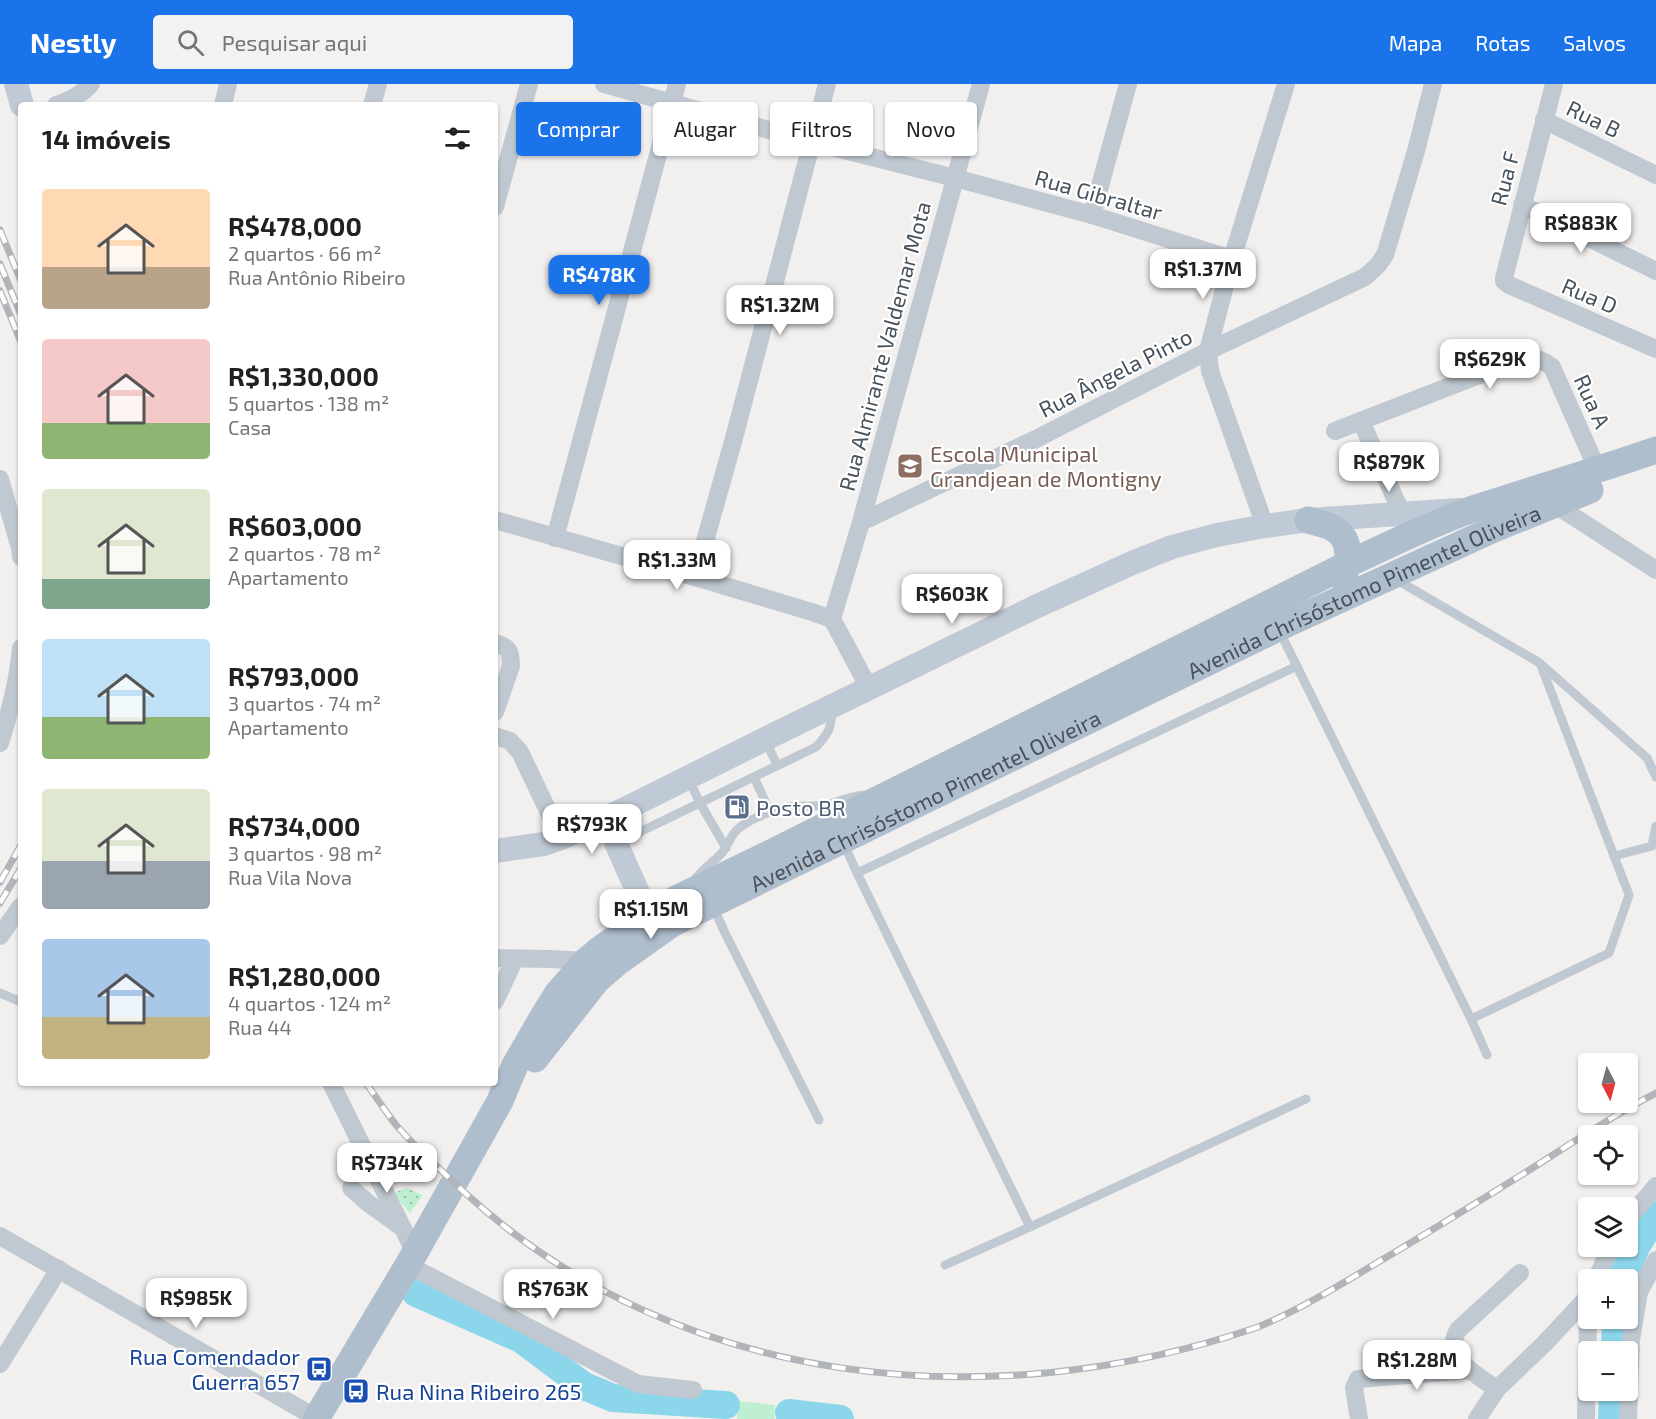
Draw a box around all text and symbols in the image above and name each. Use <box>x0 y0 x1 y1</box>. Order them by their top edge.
search box <box>153 15 573 69</box>
text: Nestly <box>30 25 117 59</box>
icon: search <box>174 26 207 59</box>
text: Pesquisar aqui <box>222 29 367 55</box>
text: Mapa <box>1389 30 1442 55</box>
text: Rotas <box>1475 30 1530 55</box>
text: Salvos <box>1563 30 1626 55</box>
street label: Rua B <box>1563 94 1625 142</box>
chip: Comprar <box>516 102 641 156</box>
chip: Alugar <box>653 102 758 156</box>
chip: Filtros <box>770 102 873 156</box>
chip: Novo <box>885 102 977 156</box>
icon: filters <box>441 122 474 155</box>
text: 14 imóveis <box>42 123 171 154</box>
street label: Rua F <box>1484 148 1524 208</box>
street label: Rua Gibraltar <box>1032 163 1166 225</box>
street label: Rua Almirante Valdemar Mota <box>833 198 935 494</box>
pin: R$883K <box>1532 203 1630 254</box>
text: R$478,000 <box>228 210 362 241</box>
text: R$883K <box>1544 210 1618 234</box>
icon: home <box>90 213 162 285</box>
text: 2 quartos · 66 m² <box>228 241 381 265</box>
pin: R$1.37M <box>1148 249 1258 300</box>
pin: R$478K <box>550 255 648 306</box>
text: R$1.37M <box>1164 256 1242 280</box>
text: R$478K <box>563 262 635 286</box>
text: Rua Antônio Ribeiro <box>228 265 406 289</box>
street label: Rua D <box>1558 272 1622 318</box>
pin: R$1.32M <box>725 285 835 336</box>
text: R$1.32M <box>740 292 820 316</box>
street label: Rua Ângela Pinto <box>1034 322 1196 422</box>
pin: R$629K <box>1441 339 1539 390</box>
text: R$629K <box>1454 346 1526 370</box>
text: R$1,330,000 <box>228 360 379 391</box>
icon: home <box>90 363 162 435</box>
street label: Rua A <box>1570 370 1616 432</box>
text: 5 quartos · 138 m² <box>228 391 389 415</box>
text: Casa <box>228 415 272 439</box>
place label: Escola Municipal Grandjean de Montigny <box>930 440 1162 492</box>
pin: R$879K <box>1340 442 1438 493</box>
text: R$879K <box>1353 449 1425 473</box>
school or university icon: Escola Municipal Grandjean de Montigny <box>895 451 925 481</box>
street label: Avenida Chrisóstomo Pimentel Oliveira <box>1183 498 1544 683</box>
text: R$603,000 <box>228 510 362 541</box>
icon: home <box>90 513 162 585</box>
pin: R$1.33M <box>622 540 732 591</box>
text: 2 quartos · 78 m² <box>228 541 381 565</box>
text: R$1.33M <box>637 547 717 571</box>
text: Apartamento <box>228 565 349 589</box>
pin: R$603K <box>903 574 1001 625</box>
text: R$603K <box>916 581 988 605</box>
text: R$793,000 <box>228 660 359 691</box>
icon: home <box>90 663 162 735</box>
text: 3 quartos · 74 m² <box>228 691 381 715</box>
street label: Avenida Chrisóstomo Pimentel Oliveira <box>746 704 1105 896</box>
text: Apartamento <box>228 715 349 739</box>
fuel station icon: Posto BR <box>722 792 752 822</box>
place label: Posto BR <box>756 794 846 820</box>
pin: R$793K <box>543 804 641 855</box>
text: R$734,000 <box>228 810 360 841</box>
text: R$793K <box>557 811 627 835</box>
icon: home <box>90 813 162 885</box>
text: 3 quartos · 98 m² <box>228 841 382 865</box>
text: Rua Vila Nova <box>228 865 352 889</box>
pin: R$1.15M <box>596 889 706 940</box>
text: R$1.15M <box>613 896 689 920</box>
text: R$1,280,000 <box>228 960 381 991</box>
icon: home <box>90 963 162 1035</box>
text: 4 quartos · 124 m² <box>228 991 391 1015</box>
text: Rua 44 <box>228 1015 292 1039</box>
north arrow <box>1578 1053 1638 1113</box>
map controls <box>1578 1053 1638 1401</box>
button: locate <box>1578 1125 1638 1185</box>
pin: R$734K <box>338 1143 436 1194</box>
text: R$734K <box>351 1150 423 1174</box>
button: layers <box>1578 1197 1638 1257</box>
pin: R$763K <box>504 1269 602 1320</box>
button: + <box>1578 1269 1638 1329</box>
text: R$763K <box>518 1276 588 1300</box>
pin: R$985K <box>147 1278 245 1329</box>
text: R$985K <box>160 1285 232 1309</box>
pin: R$1.28M <box>1362 1340 1472 1391</box>
button: − <box>1578 1341 1638 1401</box>
place label: Rua Comendador Guerra 657 <box>129 1343 300 1394</box>
text: R$1.28M <box>1377 1347 1457 1371</box>
bus stop icon: Rua Comendador Guerra 657 <box>304 1354 334 1384</box>
bus stop icon: Rua Nina Ribeiro 265 <box>341 1376 371 1406</box>
place label: Rua Nina Ribeiro 265 <box>376 1378 581 1404</box>

